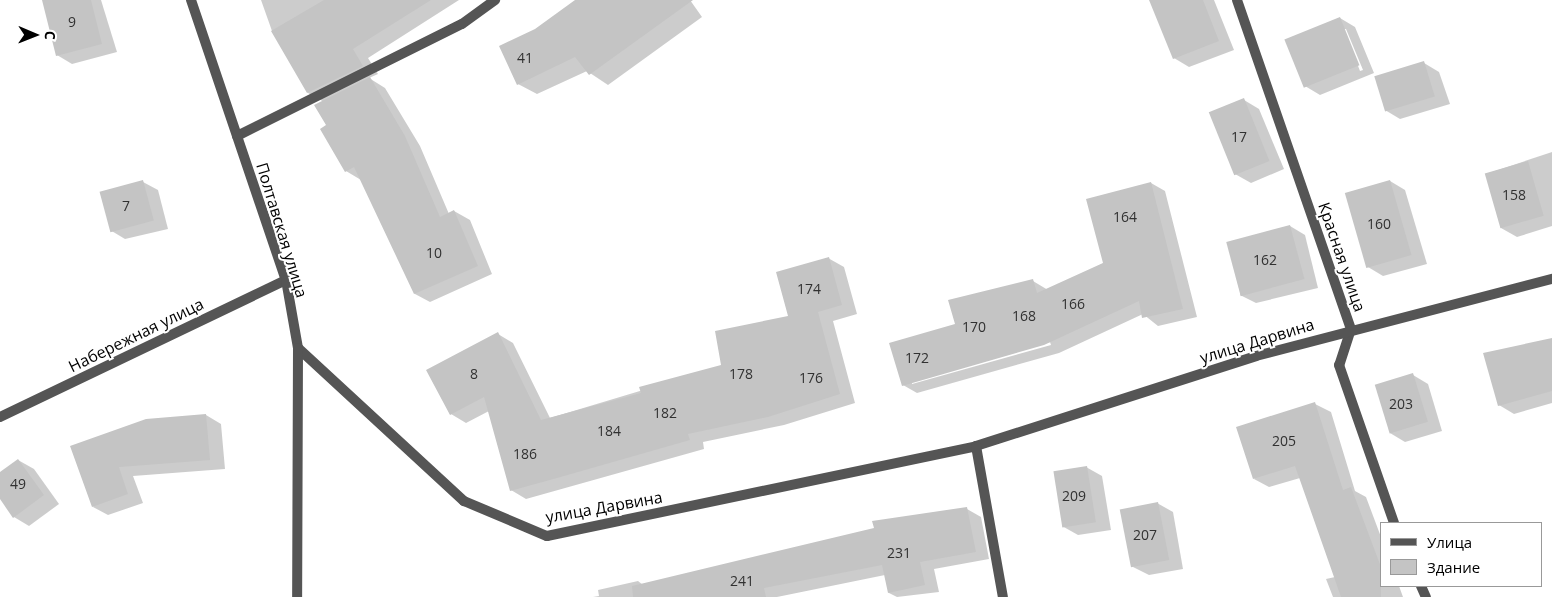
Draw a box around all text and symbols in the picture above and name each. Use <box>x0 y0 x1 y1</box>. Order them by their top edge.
north arrow <box>10 10 60 60</box>
house number: 9 <box>68 14 76 30</box>
text: С <box>41 31 60 40</box>
house number: 41 <box>517 50 533 66</box>
house number: 17 <box>1231 129 1247 145</box>
street label: Полтавская улица <box>252 160 312 300</box>
house number: 158 <box>1502 187 1526 203</box>
house number: 7 <box>122 198 130 214</box>
street label: Красная улица <box>1314 200 1370 314</box>
house number: 164 <box>1113 209 1137 225</box>
house number: 160 <box>1367 216 1391 232</box>
house number: 10 <box>426 245 442 261</box>
house number: 162 <box>1253 252 1277 268</box>
house number: 174 <box>797 281 821 297</box>
street label: Набережная улица <box>65 294 207 376</box>
house number: 166 <box>1061 296 1085 312</box>
house number: 168 <box>1012 308 1036 324</box>
street label: улица Дарвина <box>1198 315 1316 367</box>
house number: 170 <box>962 319 986 335</box>
house number: 172 <box>905 350 929 366</box>
house number: 8 <box>470 366 478 382</box>
house number: 178 <box>729 366 753 382</box>
house number: 176 <box>799 370 823 386</box>
house number: 203 <box>1389 396 1413 412</box>
house number: 182 <box>653 405 677 421</box>
house number: 184 <box>597 423 621 439</box>
house number: 205 <box>1272 433 1296 449</box>
house number: 186 <box>513 446 537 462</box>
house number: 49 <box>10 476 26 492</box>
street label: улица Дарвина <box>544 487 664 527</box>
house number: 209 <box>1062 488 1086 504</box>
legend <box>1380 522 1542 587</box>
house number: 207 <box>1133 527 1157 543</box>
text: Улица <box>1427 532 1472 552</box>
house number: 231 <box>887 545 911 561</box>
text: Здание <box>1427 557 1480 577</box>
house number: 241 <box>730 573 754 589</box>

